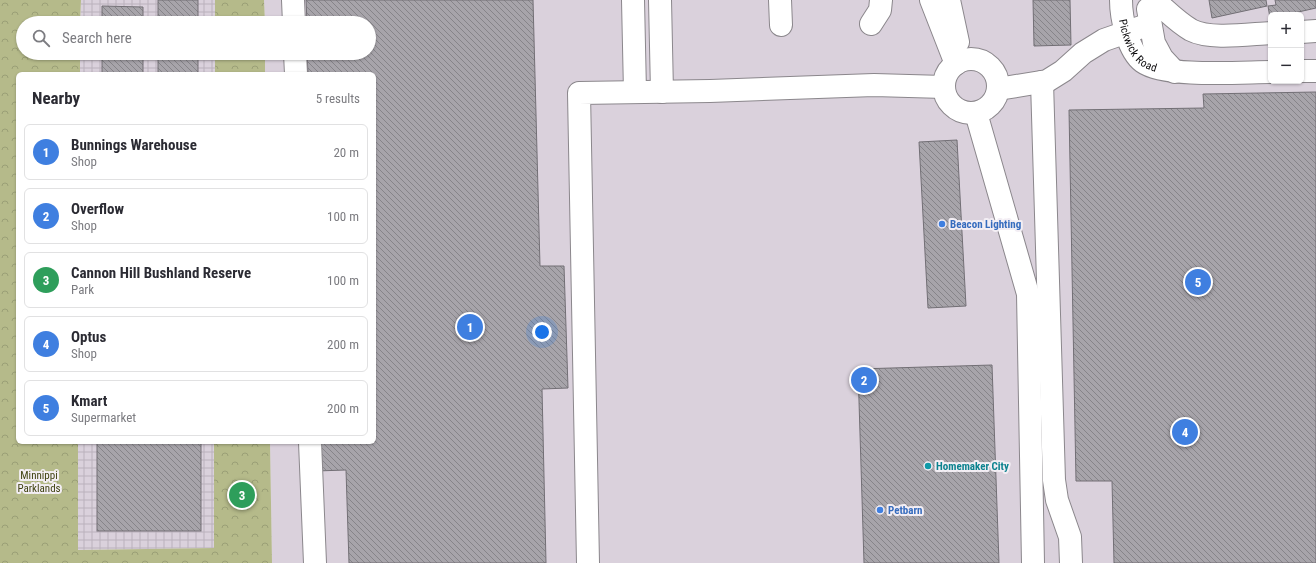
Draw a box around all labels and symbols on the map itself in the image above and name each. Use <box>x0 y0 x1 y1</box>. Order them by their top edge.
street label: Pickwick Road <box>1116 18 1158 75</box>
place label: Beacon Lighting <box>950 218 1021 231</box>
marker: Beacon Lighting <box>937 219 947 229</box>
pin: 5 <box>1185 267 1211 297</box>
pin: 1 <box>457 312 483 342</box>
your location <box>532 322 552 342</box>
pin: 2 <box>851 365 877 395</box>
pin: 4 <box>1172 417 1198 447</box>
place label: Homemaker City <box>936 460 1009 473</box>
marker: Homemaker City <box>923 461 933 471</box>
park label: Minnippi Parklands <box>17 469 61 495</box>
pin: 3 <box>229 480 255 510</box>
place label: Petbarn <box>888 504 923 517</box>
marker: Petbarn <box>875 505 885 515</box>

